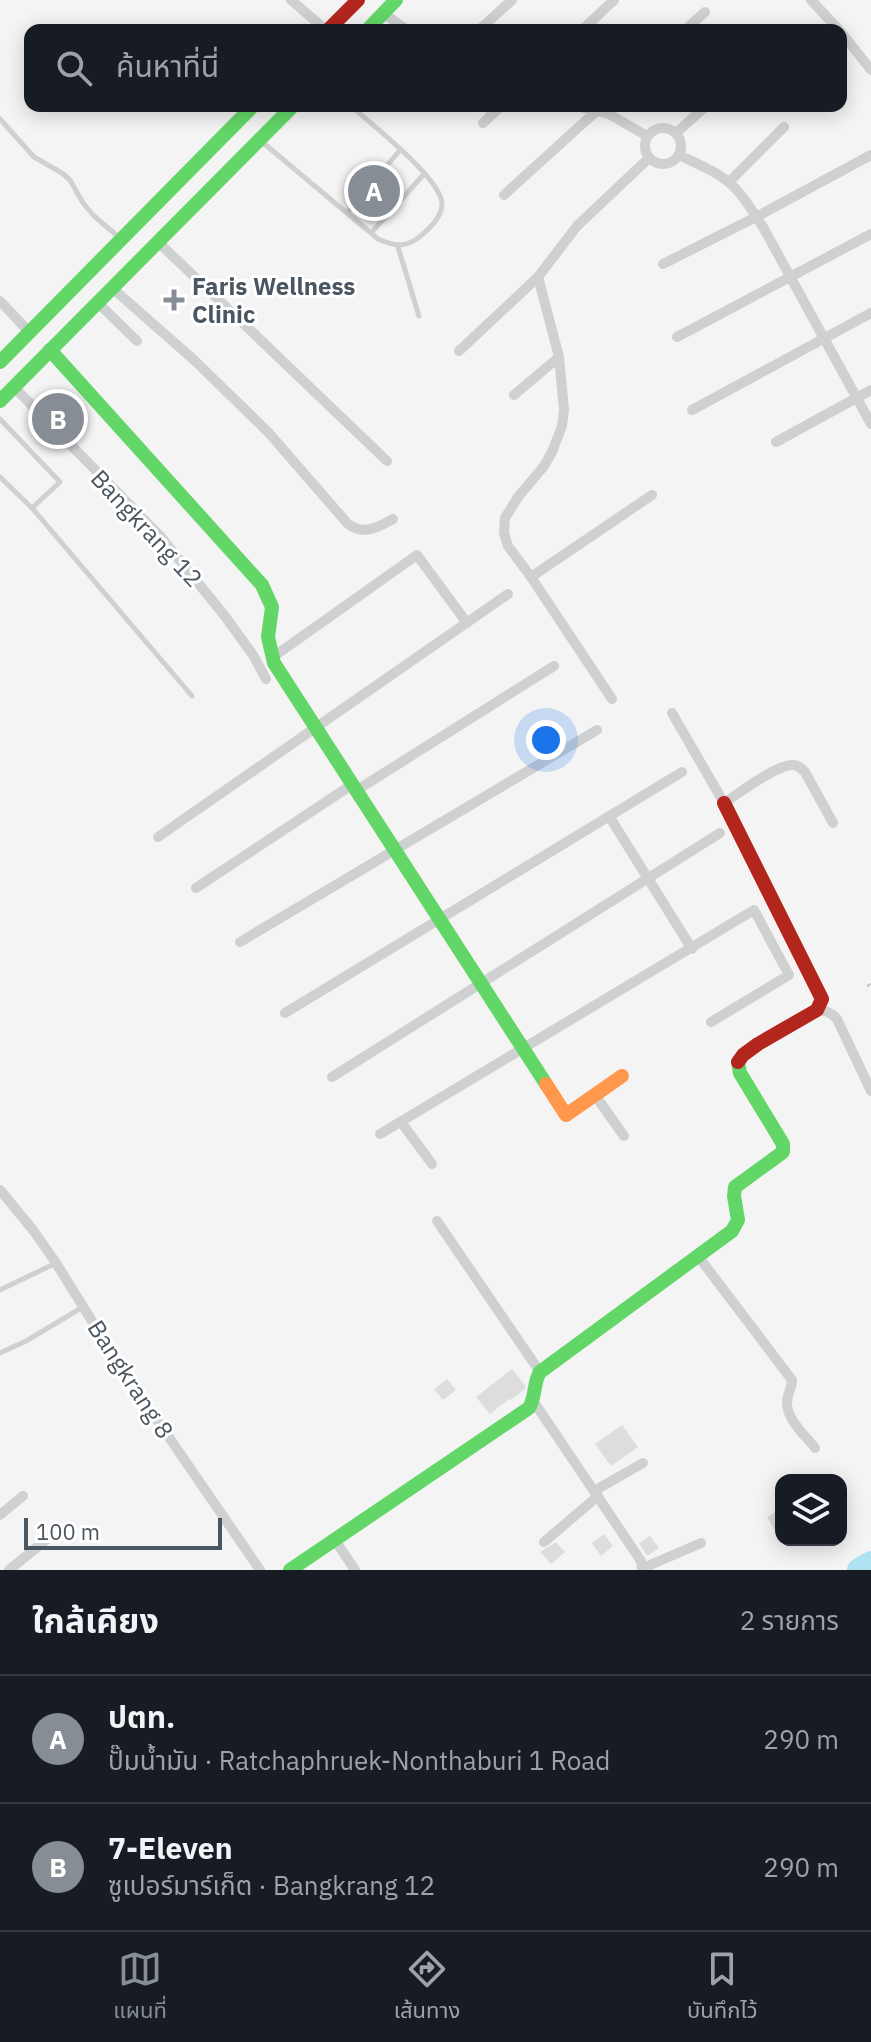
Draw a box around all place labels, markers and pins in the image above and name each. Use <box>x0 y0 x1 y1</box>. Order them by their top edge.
pin: A <box>348 161 400 221</box>
place label: Faris Wellness Clinic <box>192 270 355 330</box>
marker: Faris Wellness Clinic <box>163 289 185 311</box>
pin: B <box>32 389 84 449</box>

